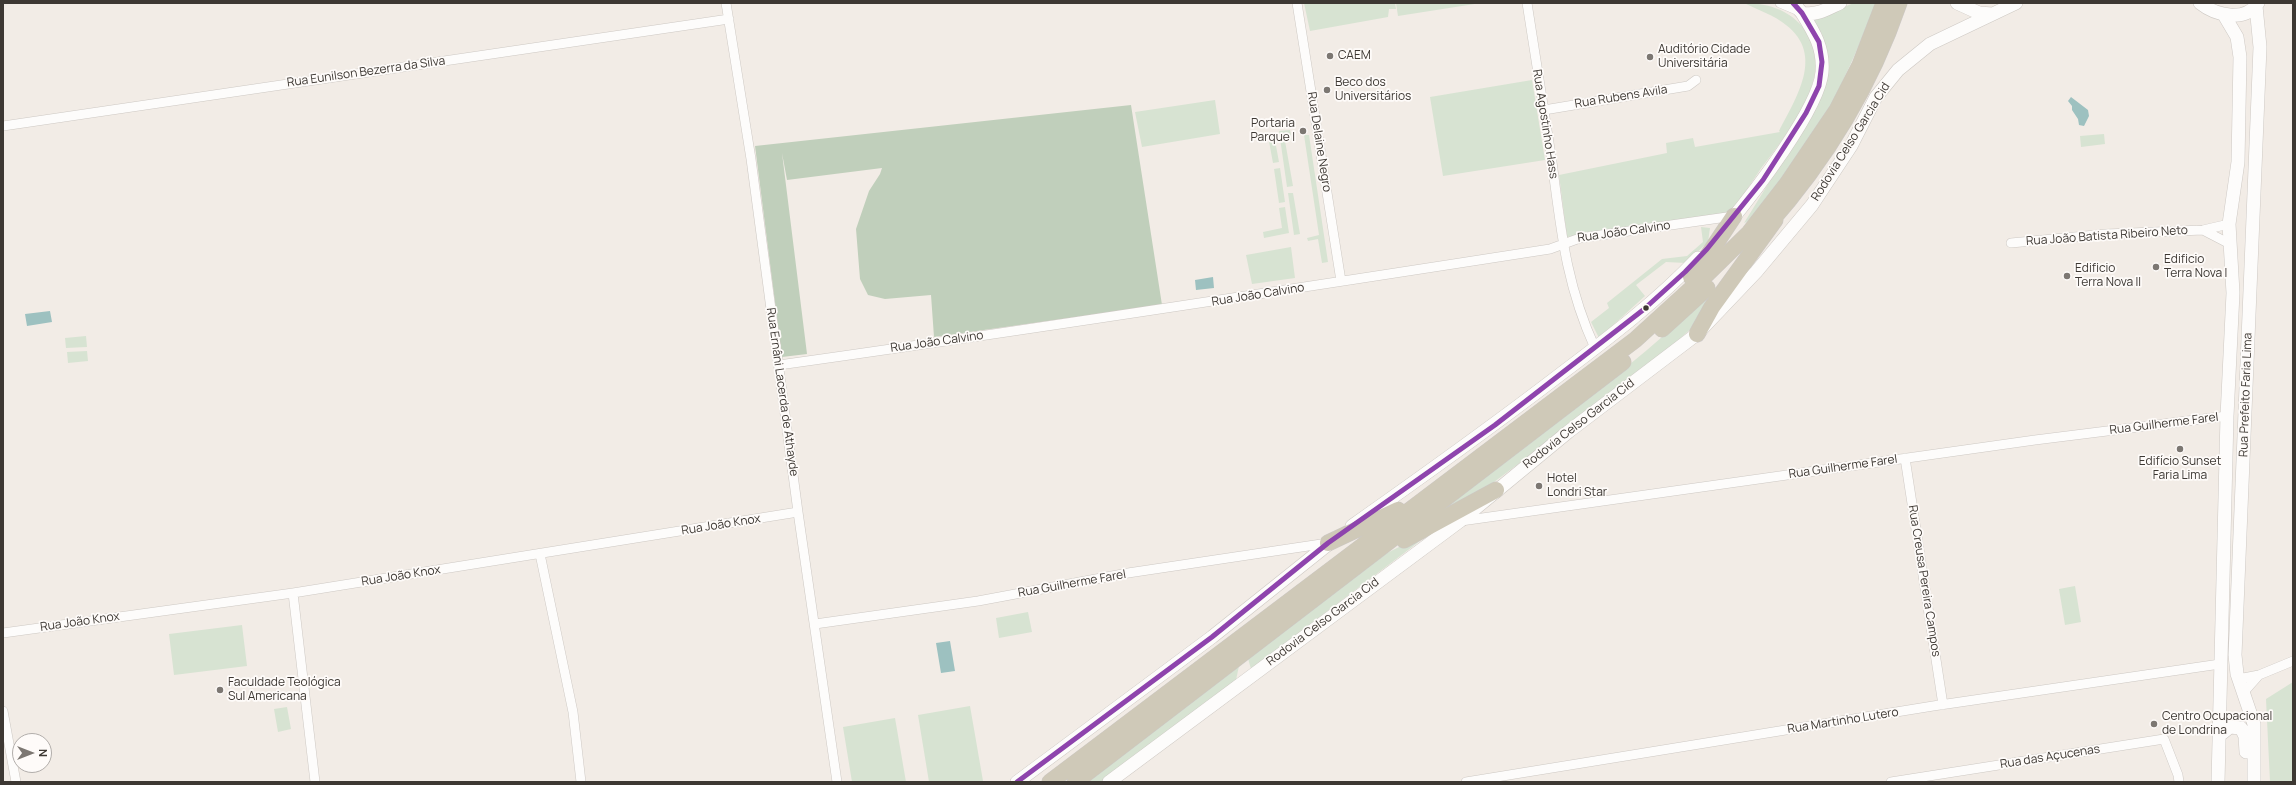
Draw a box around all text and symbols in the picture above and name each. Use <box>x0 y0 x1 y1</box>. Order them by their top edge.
place label: Auditório Cidade Universitária <box>1658 43 1750 71</box>
place label: CAEM <box>1338 49 1371 63</box>
marker: CAEM <box>1325 51 1335 61</box>
marker: Auditório Cidade Universitária <box>1645 52 1655 62</box>
street label: Rua Eunilson Bezerra da Silva <box>286 54 446 90</box>
street label: Rua Agostinho Hass <box>1529 68 1561 180</box>
place label: Beco dos Universitários <box>1335 76 1411 104</box>
street label: Rodovia Celso Garcia Cid <box>1809 80 1893 204</box>
street label: Rua Rubens Avila <box>1574 83 1668 111</box>
marker: Beco dos Universitários <box>1322 85 1332 95</box>
street label: Rua Delaine Negro <box>1304 91 1334 193</box>
place label: Portaria Parque I <box>1251 117 1295 145</box>
marker: Portaria Parque I <box>1298 126 1308 136</box>
street label: Rua João Calvino <box>1577 218 1671 246</box>
street label: Rua João Batista Ribeiro Neto <box>2026 223 2188 249</box>
place label: Edificio Terra Nova I <box>2164 253 2227 281</box>
place label: Edificio Terra Nova II <box>2075 262 2141 290</box>
marker: Edificio Terra Nova I <box>2151 262 2161 272</box>
marker: Edificio Terra Nova II <box>2062 271 2072 281</box>
street label: Rua João Calvino <box>1211 281 1305 309</box>
unlabelled marker <box>1641 303 1651 313</box>
street label: Rua Ernâni Lacerda de Athayde <box>763 307 801 477</box>
street label: Rua João Calvino <box>890 328 984 356</box>
street label: Rua Prefeito Faria Lima <box>2237 333 2255 457</box>
street label: Rodovia Celso Garcia Cid <box>1521 376 1637 472</box>
street label: Rua Guilherme Farel <box>2109 410 2219 438</box>
marker: Edifício Sunset Faria Lima <box>2175 444 2185 454</box>
street label: Rua Guilherme Farel <box>1788 452 1898 482</box>
place label: Edifício Sunset Faria Lima <box>2139 455 2221 483</box>
place label: Hotel Londri Star <box>1547 472 1607 500</box>
marker: Hotel Londri Star <box>1534 481 1544 491</box>
street label: Rua Creusa Pereira Campos <box>1905 504 1943 658</box>
street label: Rua João Knox <box>680 512 762 538</box>
street label: Rua João Knox <box>360 563 442 589</box>
street label: Rua Guilherme Farel <box>1017 567 1127 601</box>
street label: Rodovia Celso Garcia Cid <box>1264 575 1382 669</box>
street label: Rua João Knox <box>39 609 121 635</box>
place label: Faculdade Teológica Sul Americana <box>228 676 341 704</box>
marker: Faculdade Teológica Sul Americana <box>215 685 225 695</box>
street label: Rua Martinho Lutero <box>1786 705 1900 737</box>
place label: Centro Ocupacional de Londrina <box>2162 710 2272 738</box>
marker: Centro Ocupacional de Londrina <box>2149 719 2159 729</box>
north arrow <box>12 733 52 773</box>
street label: Rua das Açucenas <box>1999 742 2101 772</box>
text: N <box>36 749 51 757</box>

